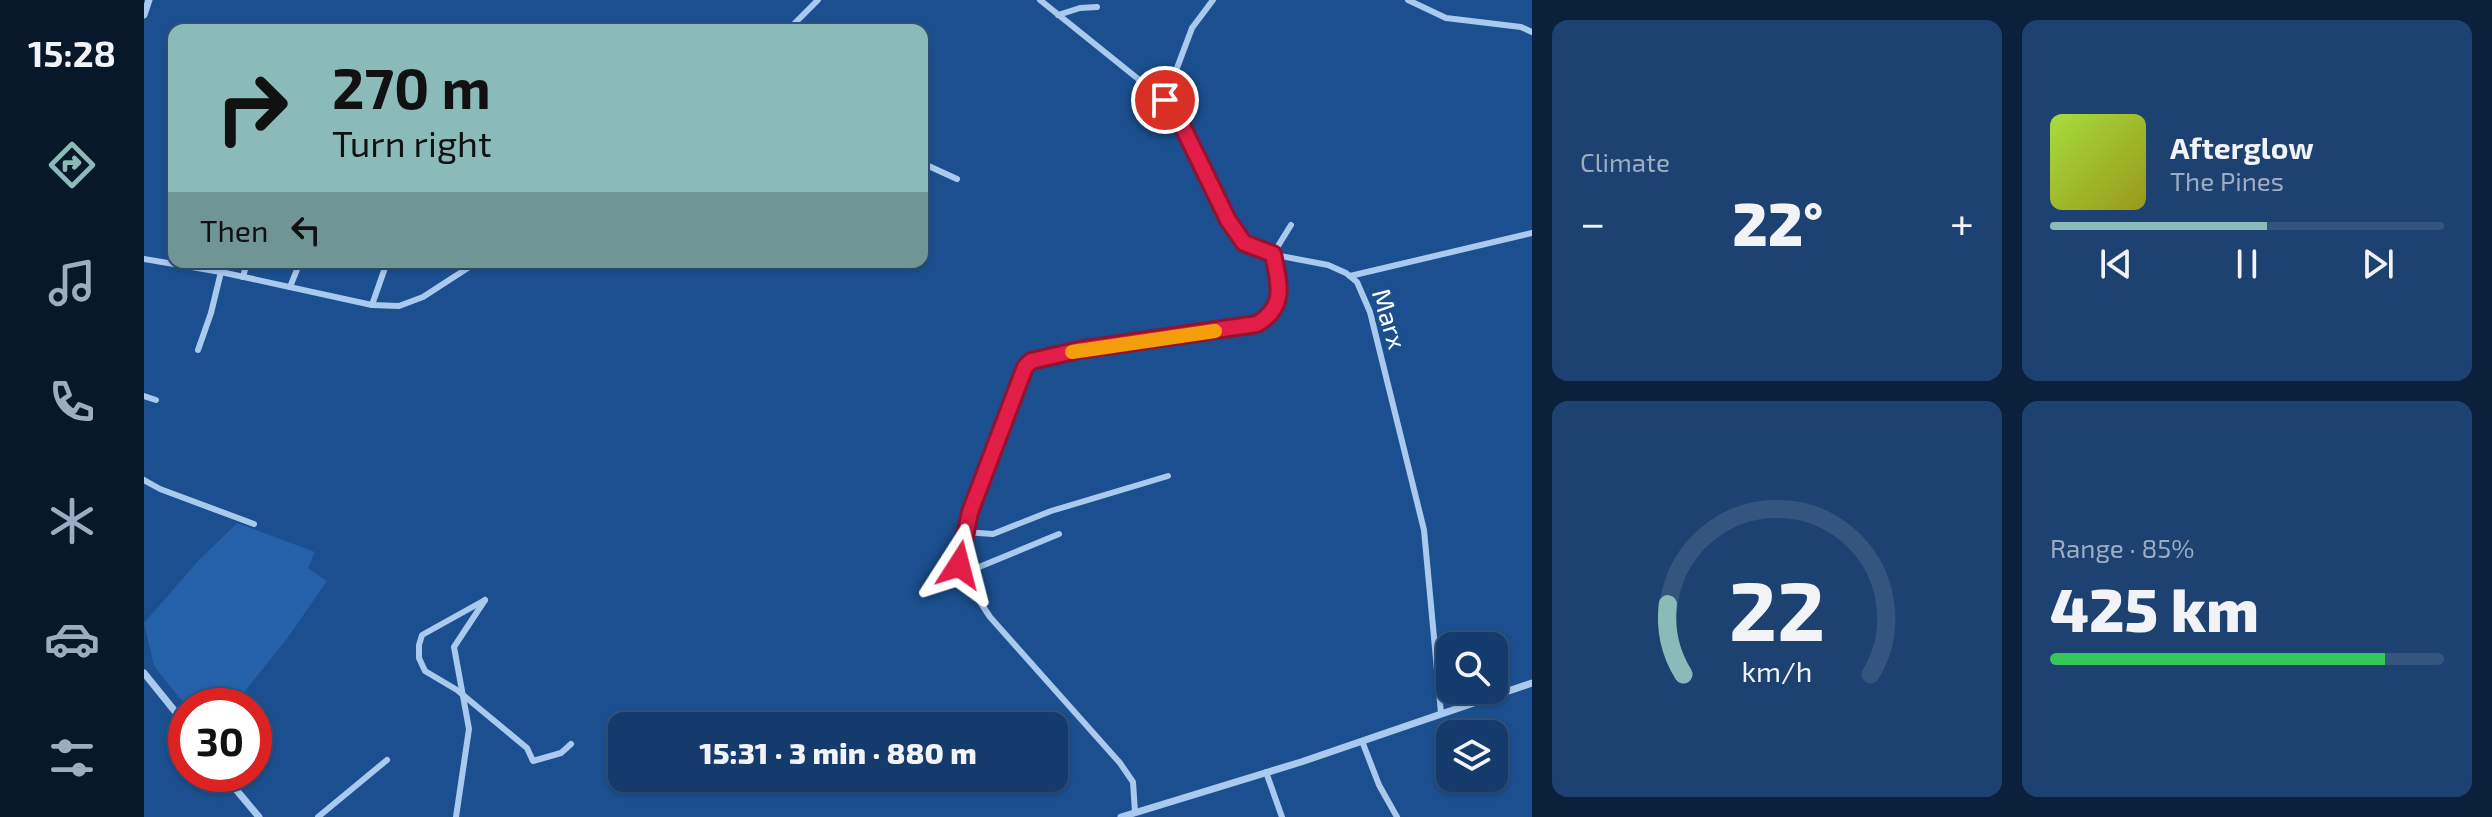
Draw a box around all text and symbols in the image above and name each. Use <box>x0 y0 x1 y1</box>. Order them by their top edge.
text: 15:28 <box>28 31 116 74</box>
text: 270 m <box>332 53 491 120</box>
icon: right <box>200 56 304 160</box>
pin <box>1131 66 1199 134</box>
icon: arrive <box>1143 78 1187 122</box>
text: Turn right <box>332 121 492 164</box>
text: Afterglow <box>2170 129 2314 165</box>
icon: directions <box>44 137 100 193</box>
text: Climate <box>1580 146 1670 177</box>
text: The Pines <box>2170 165 2284 196</box>
text: 22° <box>1732 186 1823 258</box>
text: − <box>1580 195 1606 248</box>
text: + <box>1950 195 1974 248</box>
icon: left <box>284 208 328 252</box>
text: Then <box>200 212 268 248</box>
icon: previous <box>2094 242 2138 286</box>
icon: pause <box>2225 242 2269 286</box>
icon: next <box>2356 242 2400 286</box>
icon: music <box>44 255 100 311</box>
street label: Marx <box>1367 285 1414 353</box>
icon: phone <box>44 374 100 430</box>
icon: climate <box>44 493 100 549</box>
position arrow <box>917 523 1001 607</box>
text: Range · 85% <box>2050 532 2195 563</box>
text: 22 <box>1729 557 1825 657</box>
text: 425 km <box>2050 572 2259 644</box>
icon: car <box>44 611 100 667</box>
map controls <box>1436 632 1508 792</box>
button: search <box>1436 632 1508 704</box>
text: km/h <box>1742 653 1812 688</box>
speed limit sign: 30 <box>168 688 272 792</box>
button: layers <box>1436 720 1508 792</box>
icon: filters <box>44 730 100 786</box>
text: 15:31 · 3 min · 880 m <box>699 734 977 770</box>

